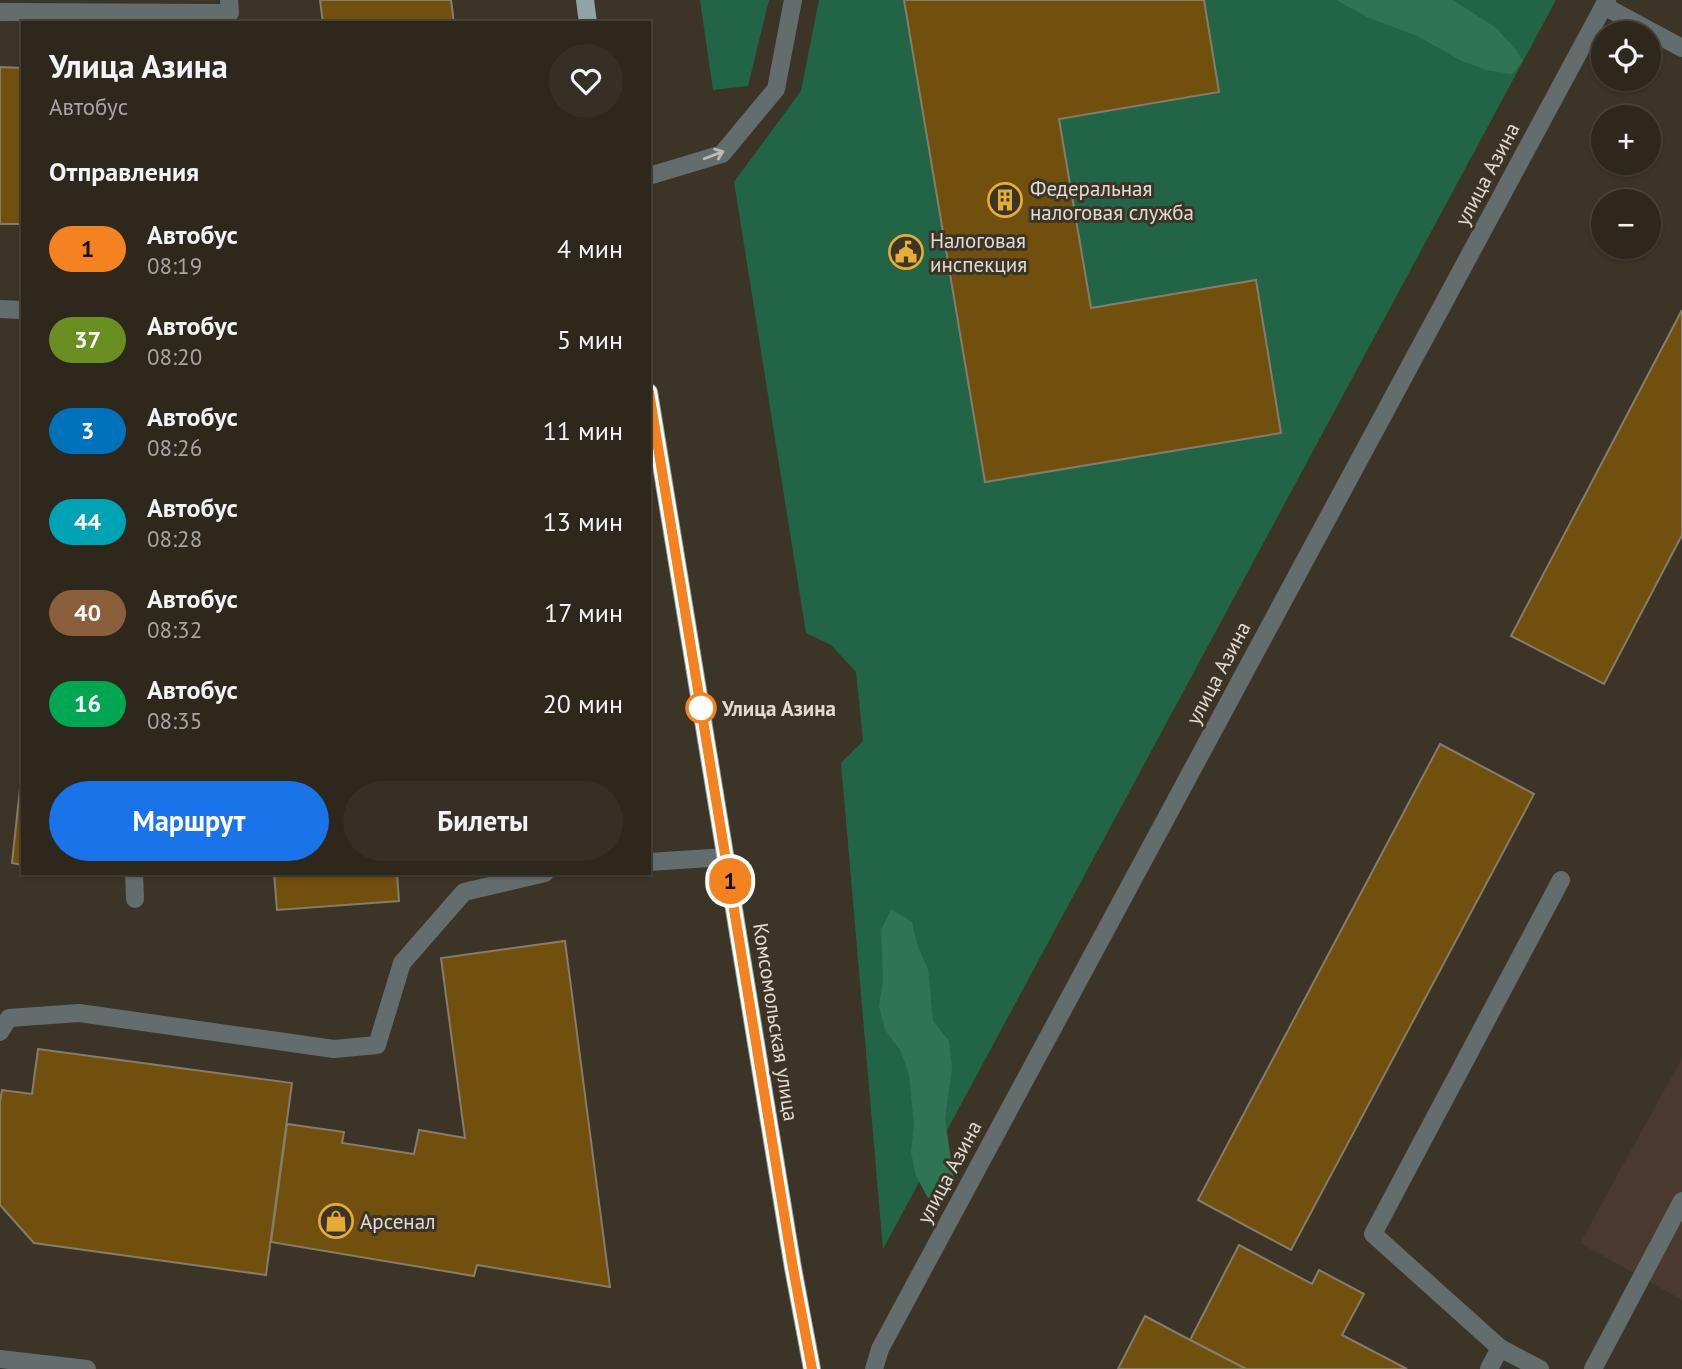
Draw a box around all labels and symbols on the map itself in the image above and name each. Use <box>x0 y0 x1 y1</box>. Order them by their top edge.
street label: улица Азина <box>1449 118 1525 230</box>
one-way arrow <box>703 148 724 160</box>
place label: Федеральная налоговая служба <box>1030 175 1194 226</box>
building icon: Федеральная налоговая служба <box>986 181 1024 219</box>
place label: Налоговая инспекция <box>930 227 1027 278</box>
public building icon: Налоговая инспекция <box>887 233 925 271</box>
street label: улица Азина <box>1180 617 1256 729</box>
marker: Улица Азина <box>686 693 716 723</box>
place label: Улица Азина <box>721 695 836 722</box>
line badge: 1 <box>707 858 753 904</box>
street label: Комсомольская улица <box>747 921 805 1123</box>
street label: улица Азина <box>911 1116 987 1228</box>
shop icon: Арсенал <box>317 1202 355 1240</box>
place label: Арсенал <box>360 1208 436 1235</box>

